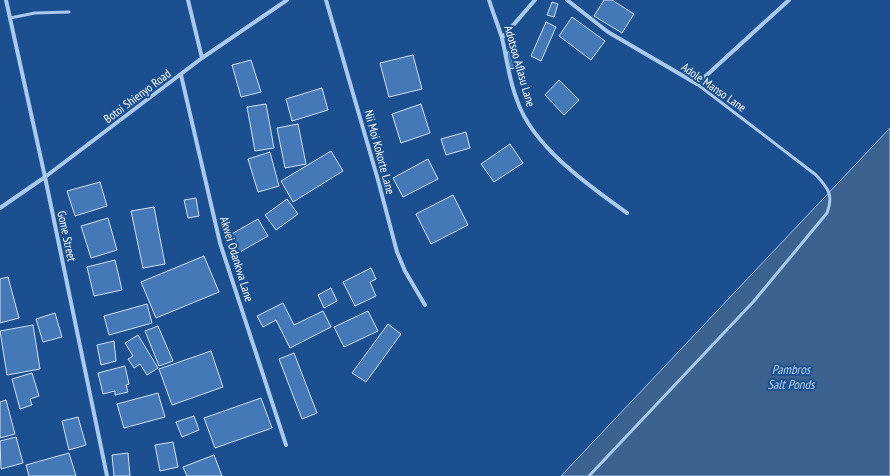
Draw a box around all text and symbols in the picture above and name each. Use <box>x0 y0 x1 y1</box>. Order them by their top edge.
street label: Adotsoo Aflasu Lane <box>501 24 539 108</box>
street label: Adole Manso Lane <box>679 59 749 115</box>
street label: Botoi Shienyo Road <box>100 66 174 126</box>
street label: Nii Moi Kokorte Lane <box>362 108 398 196</box>
street label: Gome Street <box>54 209 80 263</box>
street label: Akwei Odankwa Lane <box>217 215 257 303</box>
water label: Pambros Salt Ponds <box>768 361 816 393</box>

